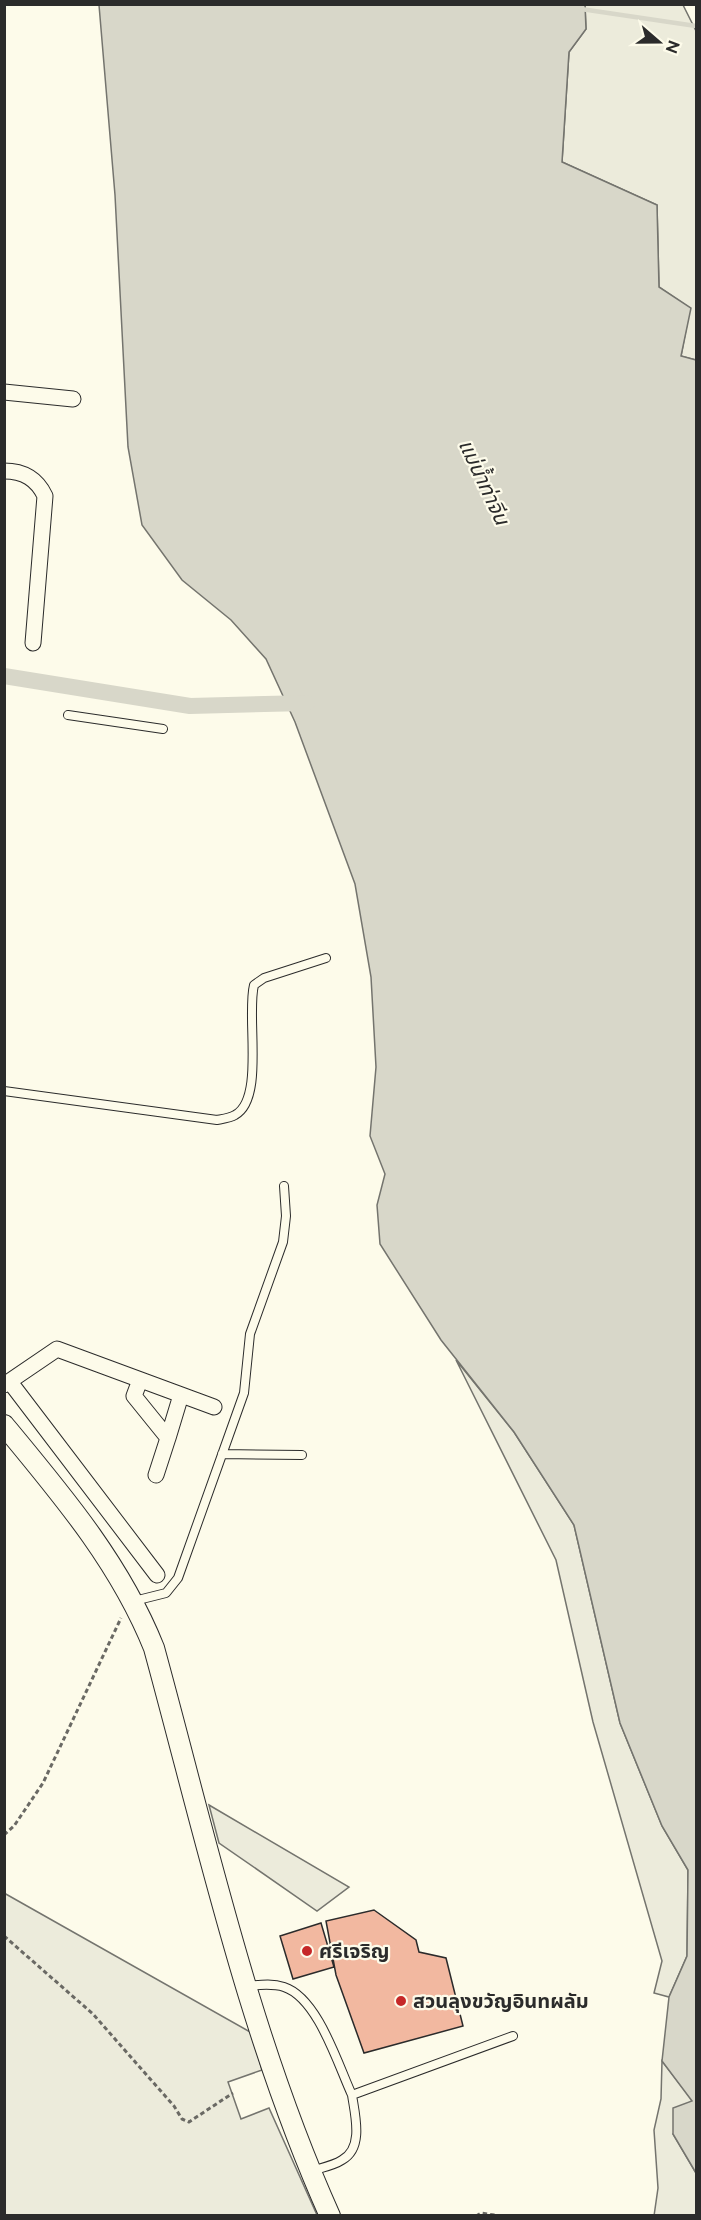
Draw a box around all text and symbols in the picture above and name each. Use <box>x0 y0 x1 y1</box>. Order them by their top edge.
north arrow <box>629 12 689 72</box>
text: N <box>662 38 684 56</box>
water label: แม่น้ำท่าจีน <box>454 434 517 530</box>
place label: ศรีเจริญ <box>319 1939 390 1963</box>
marker: ศรีเจริญ <box>300 1944 314 1958</box>
place label: สวนลุงขวัญอินทผลัม <box>413 1989 589 2013</box>
marker: สวนลุงขวัญอินทผลัม <box>394 1994 408 2008</box>

